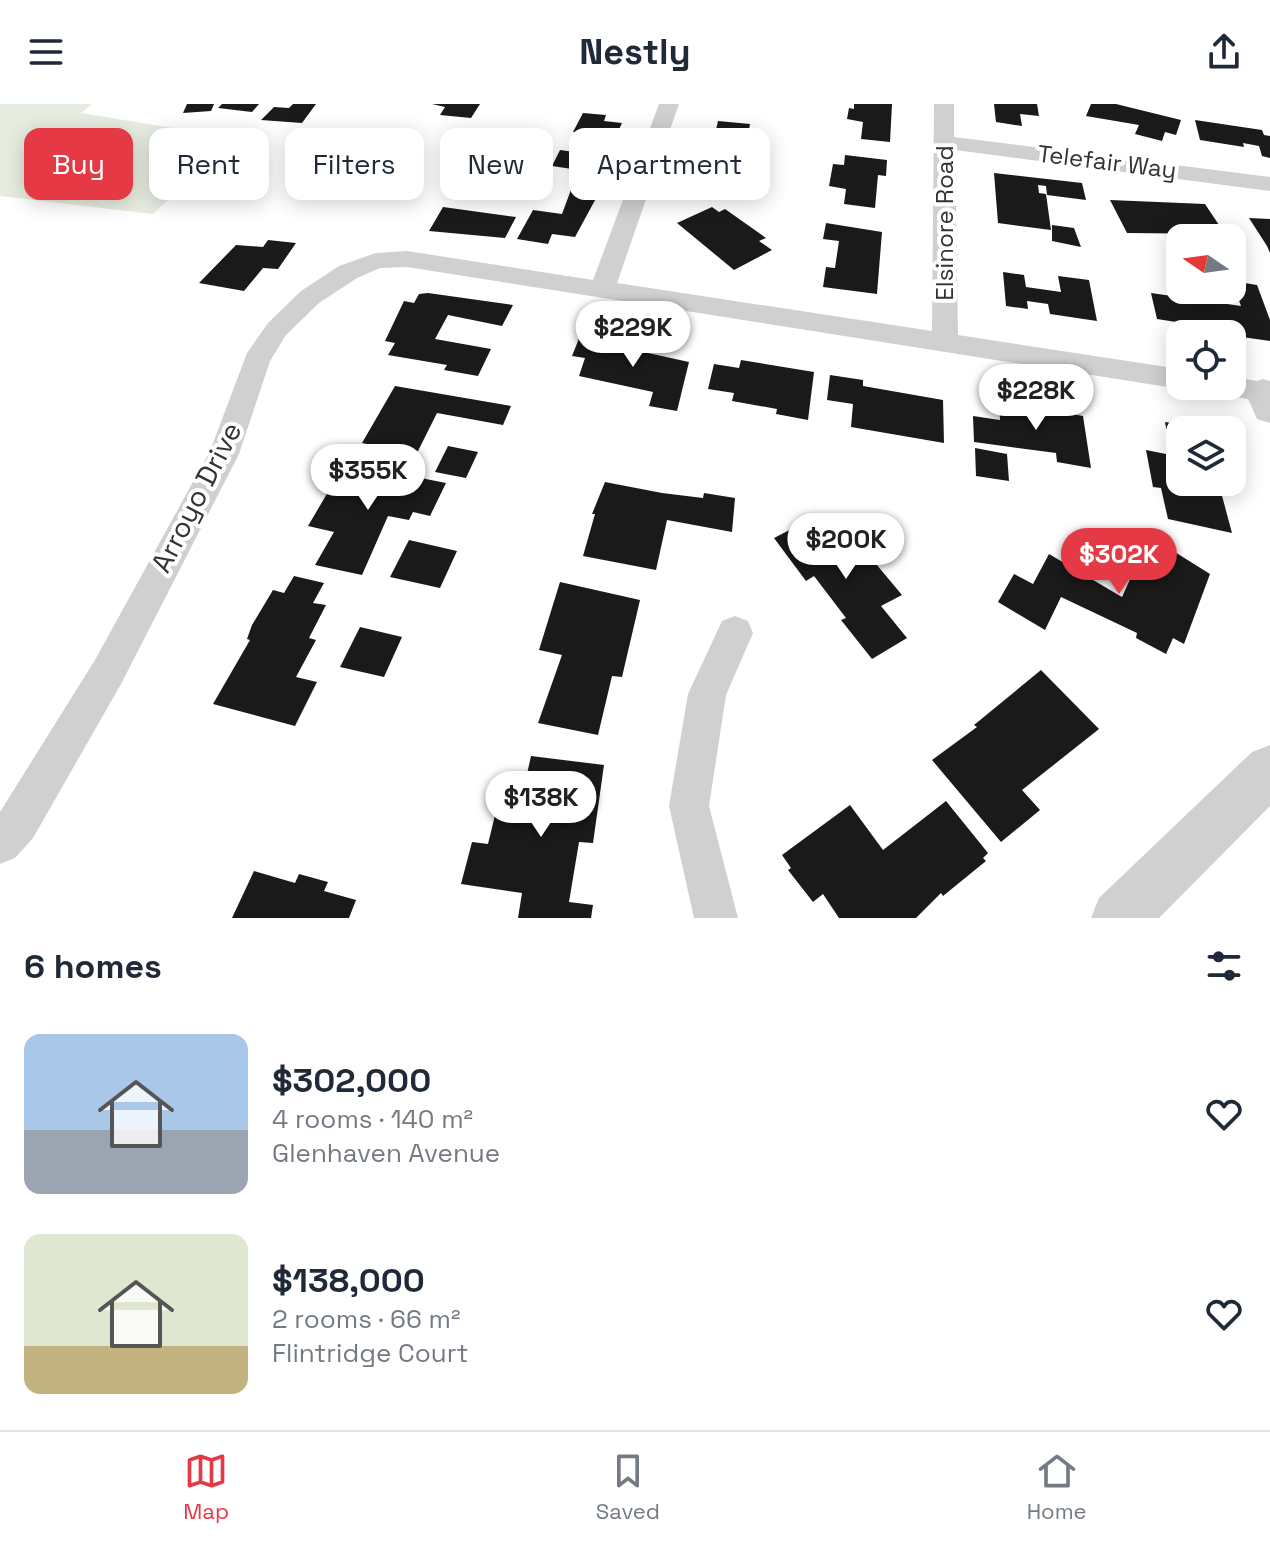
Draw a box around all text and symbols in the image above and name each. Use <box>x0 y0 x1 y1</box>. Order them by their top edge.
text: Nestly <box>579 29 691 75</box>
icon: menu <box>24 30 68 74</box>
icon: share <box>1202 30 1246 74</box>
chip: Buy <box>24 128 133 200</box>
chip: Rent <box>149 128 269 200</box>
chip: Filters <box>285 128 424 200</box>
chip: New <box>440 128 553 200</box>
chip: Apartment <box>569 128 770 200</box>
street label: Telefair Way <box>1036 138 1178 185</box>
street label: Elsinore Road <box>929 145 960 301</box>
north arrow <box>1166 224 1246 304</box>
map controls <box>1166 224 1246 496</box>
pin: $229K <box>577 301 689 369</box>
text: $229K <box>594 310 672 344</box>
button: locate <box>1166 320 1246 400</box>
pin: $228K <box>980 364 1092 432</box>
text: $228K <box>997 373 1075 407</box>
street label: Arroyo Drive <box>143 416 249 578</box>
button: layers <box>1166 416 1246 496</box>
pin: $355K <box>312 444 424 512</box>
text: $355K <box>328 453 408 487</box>
pin: $200K <box>790 513 902 581</box>
text: $200K <box>805 522 887 556</box>
pin: $302K <box>1063 528 1175 596</box>
text: $302K <box>1079 537 1159 571</box>
pin: $138K <box>485 771 597 839</box>
text: $138K <box>503 780 579 814</box>
icon: filters <box>1202 944 1246 988</box>
text: 6 homes <box>24 945 162 988</box>
text: $302,000 <box>272 1059 431 1102</box>
icon: home <box>88 1066 184 1162</box>
icon: heart <box>1202 1092 1246 1136</box>
text: 4 rooms · 140 m² <box>272 1102 473 1136</box>
text: Glenhaven Avenue <box>272 1136 500 1170</box>
text: $138,000 <box>272 1259 425 1302</box>
icon: home <box>88 1266 184 1362</box>
icon: heart <box>1202 1292 1246 1336</box>
text: 2 rooms · 66 m² <box>272 1302 461 1336</box>
text: Flintridge Court <box>272 1336 468 1370</box>
tab: Map <box>183 1449 229 1525</box>
tab: Saved <box>596 1449 660 1525</box>
tab: Home <box>1027 1449 1087 1525</box>

